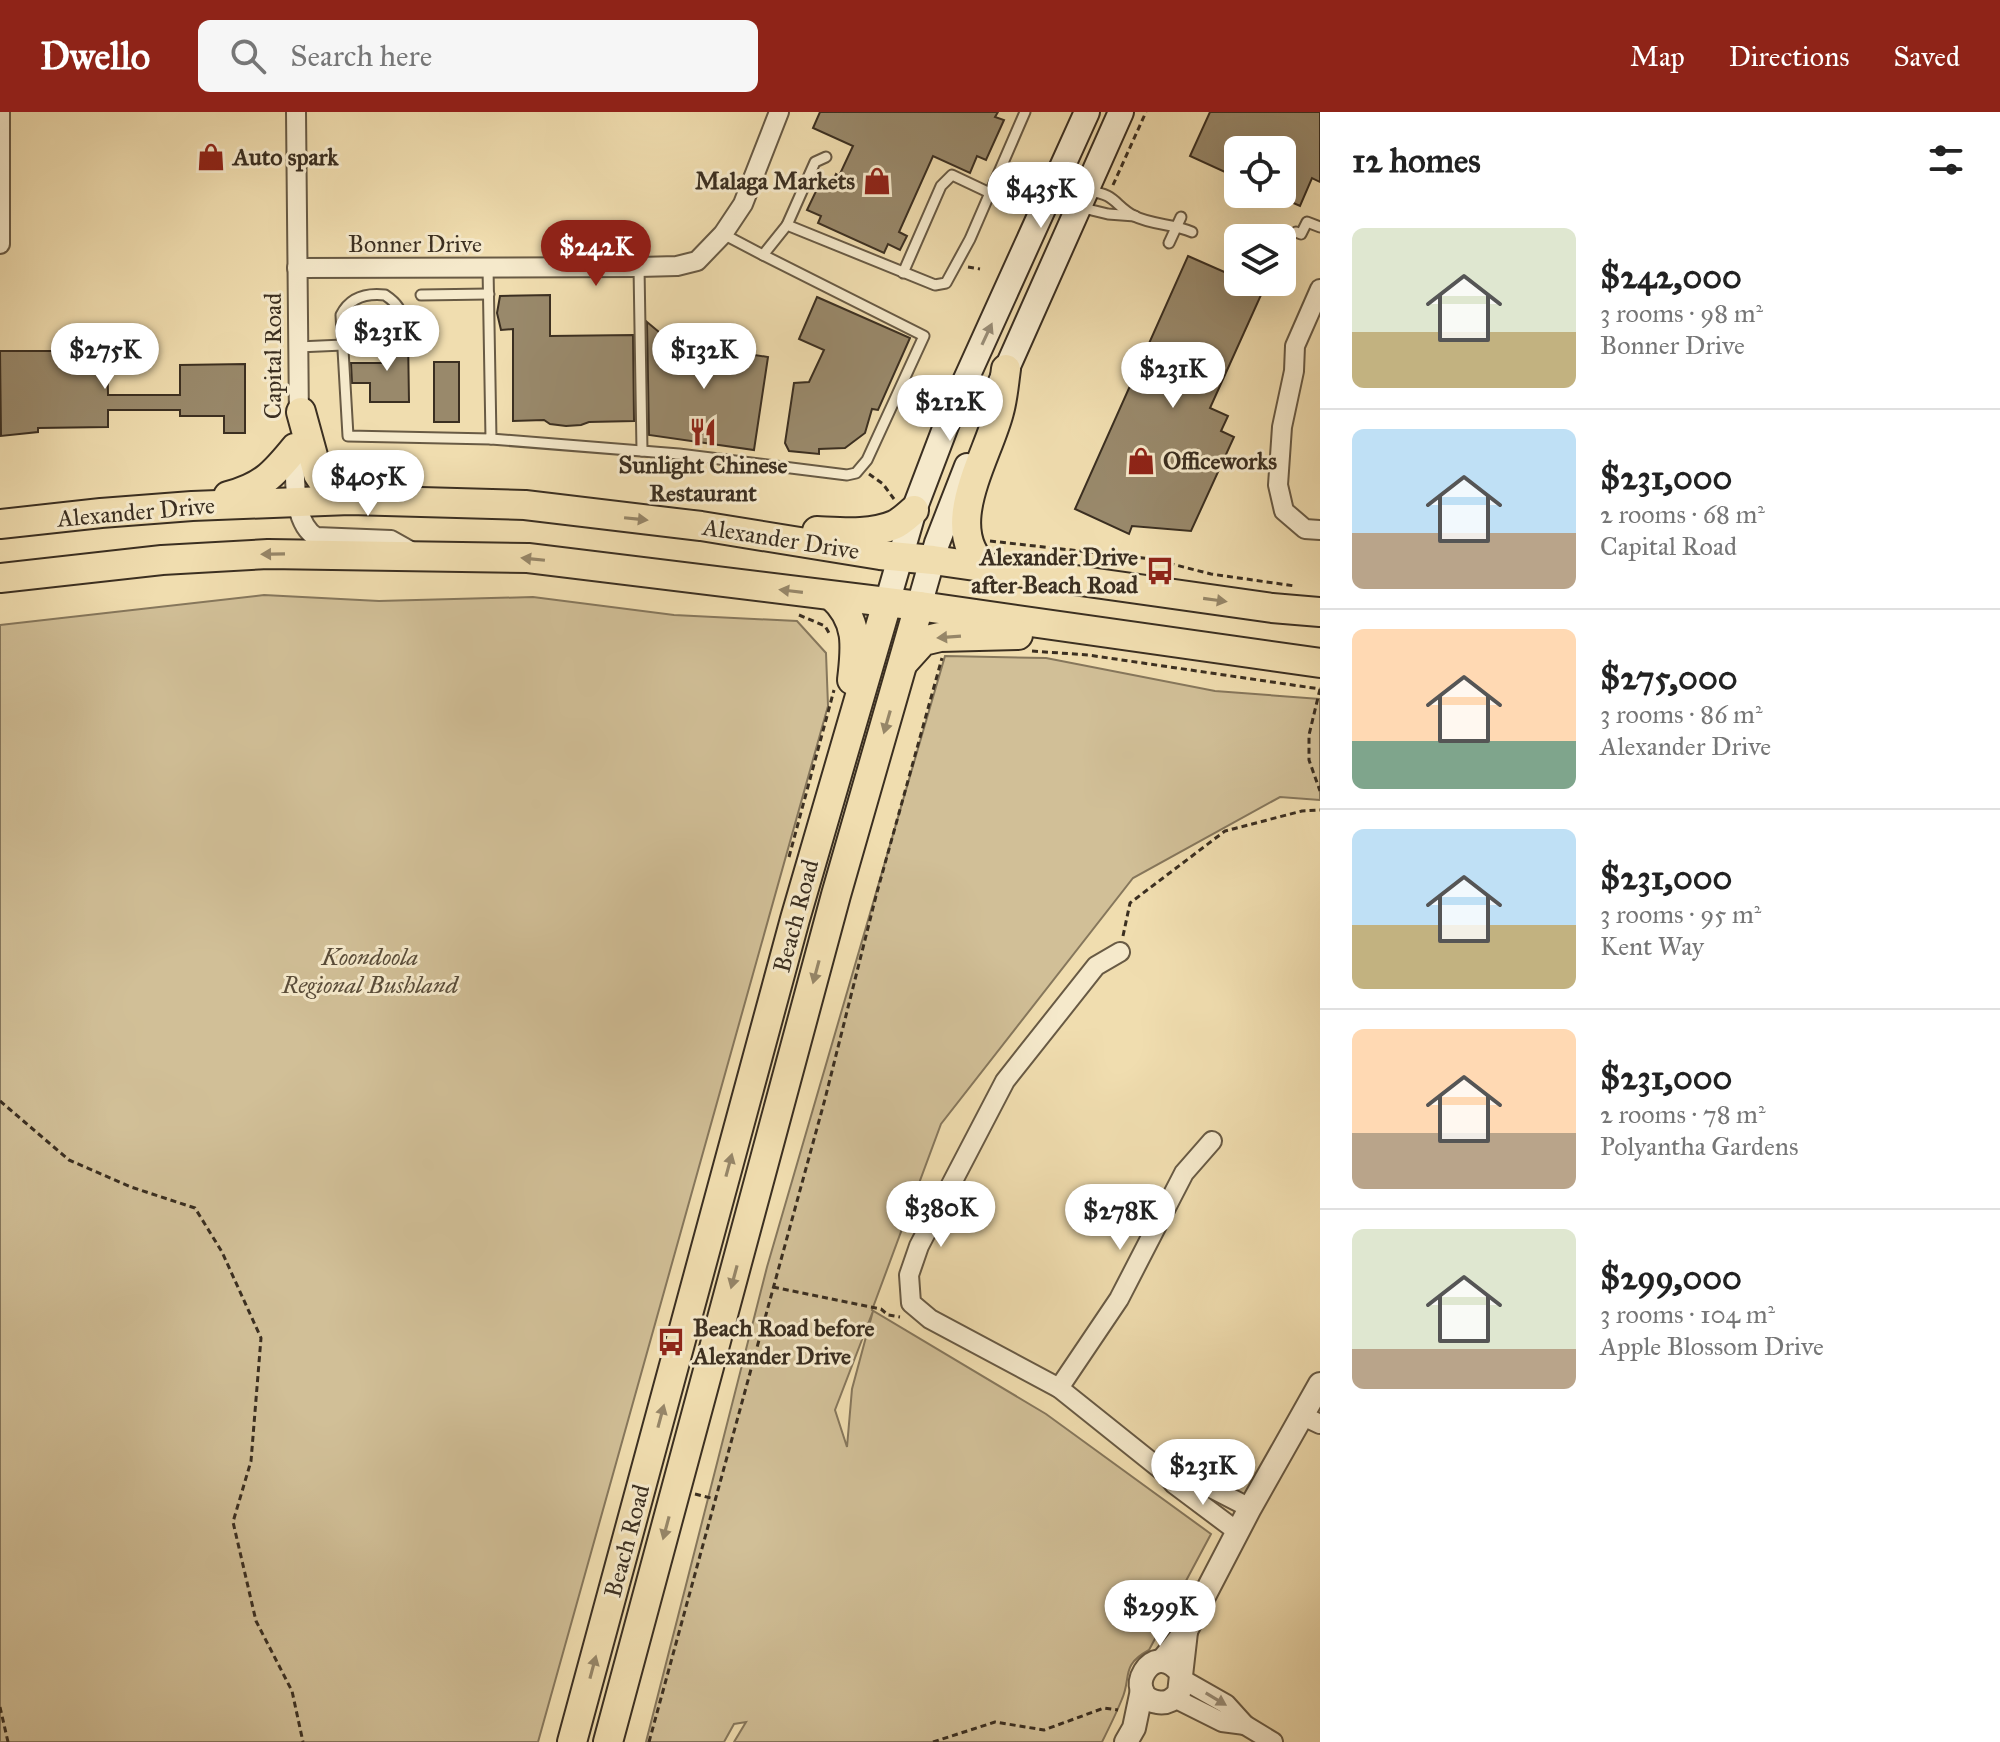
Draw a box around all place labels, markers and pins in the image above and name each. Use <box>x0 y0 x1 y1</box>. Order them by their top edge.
shop icon: Auto spark <box>196 142 226 172</box>
place label: Auto spark <box>231 142 339 172</box>
pin: $435K <box>985 162 1097 230</box>
place label: Malaga Markets <box>695 166 855 196</box>
shop icon: Malaga Markets <box>862 166 892 196</box>
pin: $242K <box>540 220 652 288</box>
pin: $231K <box>331 305 443 373</box>
pin: $275K <box>49 323 161 391</box>
pin: $132K <box>648 323 760 391</box>
pin: $231K <box>1117 342 1229 410</box>
pin: $212K <box>894 375 1006 443</box>
restaurant icon: Sunlight Chinese Restaurant <box>688 417 718 447</box>
shop icon: Officeworks <box>1126 446 1156 476</box>
place label: Officeworks <box>1163 446 1277 476</box>
pin: $405K <box>312 450 424 518</box>
place label: Sunlight Chinese Restaurant <box>619 450 787 508</box>
place label: Alexander Drive after Beach Road <box>971 542 1139 600</box>
bus stop icon: Alexander Drive after Beach Road <box>1145 556 1175 586</box>
pin: $380K <box>885 1181 997 1249</box>
pin: $278K <box>1064 1184 1176 1252</box>
place label: Beach Road before Alexander Drive <box>691 1313 875 1371</box>
bus stop icon: Beach Road before Alexander Drive <box>656 1327 686 1357</box>
pin: $231K <box>1147 1439 1259 1507</box>
pin: $299K <box>1104 1580 1216 1648</box>

